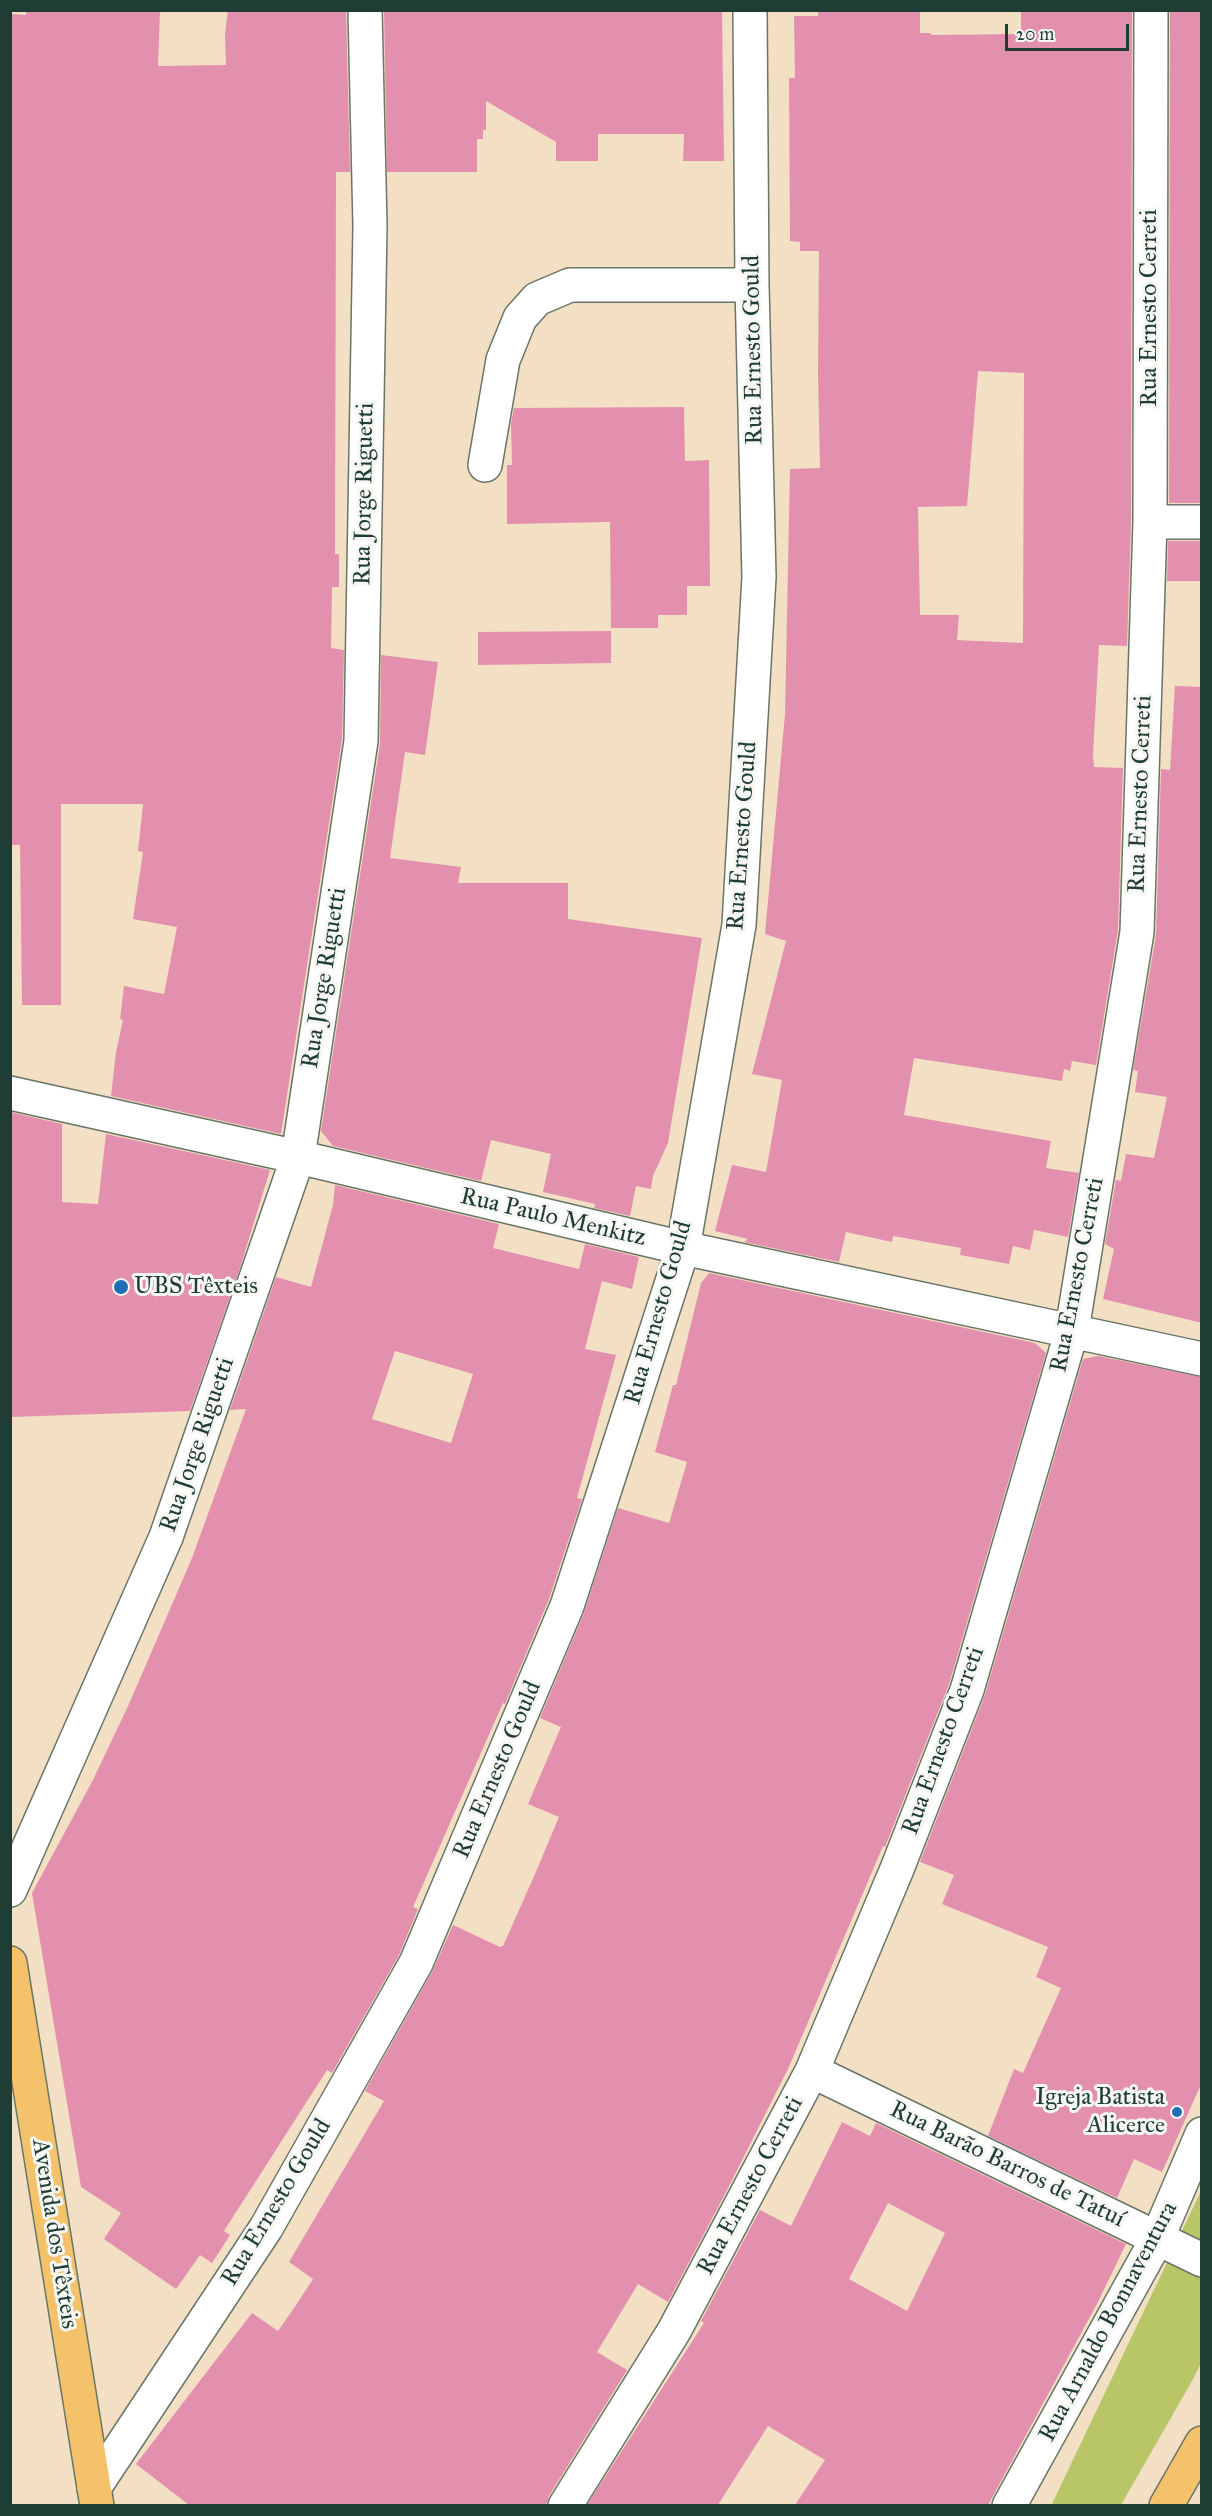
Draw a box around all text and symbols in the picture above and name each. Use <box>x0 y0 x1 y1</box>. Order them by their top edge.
scale bar <box>1008 12 1132 50</box>
text: 20 m <box>1016 23 1054 45</box>
street label: Rua Ernesto Cerreti <box>1136 209 1164 407</box>
street label: Rua Ernesto Gould <box>738 255 770 445</box>
street label: Rua Jorge Riguetti <box>349 402 381 586</box>
street label: Rua Ernesto Cerreti <box>1123 695 1159 893</box>
street label: Rua Ernesto Gould <box>722 740 764 932</box>
street label: Rua Jorge Riguetti <box>296 885 354 1071</box>
street label: Rua Ernesto Cerreti <box>1045 1175 1111 1375</box>
street label: Rua Paulo Menkitz <box>457 1183 649 1253</box>
street label: Rua Ernesto Gould <box>619 1218 699 1408</box>
place label: UBS Têxteis <box>134 1273 258 1301</box>
marker: UBS Têxteis <box>112 1278 130 1296</box>
street label: Rua Jorge Riguetti <box>155 1354 241 1536</box>
street label: Rua Ernesto Cerreti <box>897 1643 991 1839</box>
street label: Rua Ernesto Gould <box>448 1677 548 1863</box>
place label: Igreja Batista Alicerce <box>1035 2084 1165 2140</box>
street label: Rua Ernesto Cerreti <box>692 2092 810 2280</box>
street label: Rua Barão Barros de Tatuí <box>885 2096 1129 2234</box>
marker: Igreja Batista Alicerce <box>1170 2105 1184 2119</box>
street label: Rua Ernesto Gould <box>216 2114 338 2292</box>
street label: Avenida dos Têxteis <box>25 2137 83 2331</box>
street label: Rua Arnaldo Bonnaventura <box>1033 2197 1185 2447</box>

